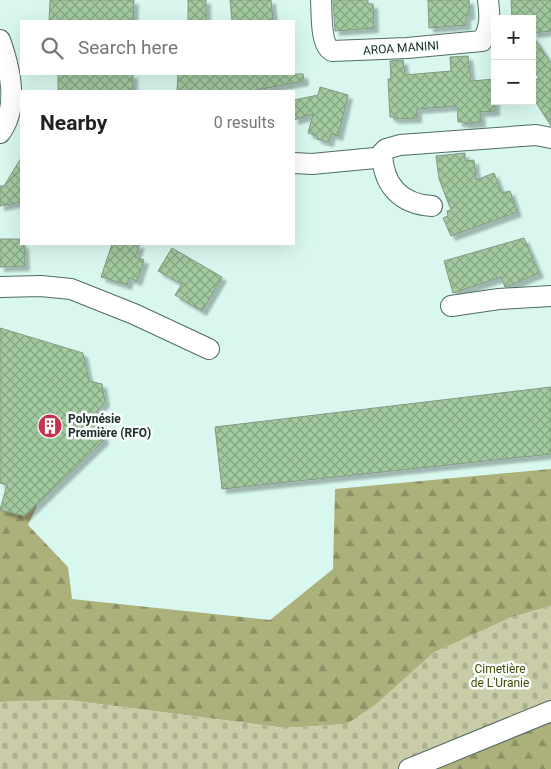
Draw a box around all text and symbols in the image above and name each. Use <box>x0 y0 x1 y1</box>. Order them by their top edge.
map controls <box>491 15 536 105</box>
button: + <box>491 15 536 60</box>
search box <box>20 20 295 75</box>
icon: search <box>38 34 66 62</box>
text: Search here <box>78 36 178 59</box>
street label: AROA MANINI <box>362 38 440 58</box>
button: − <box>491 60 536 105</box>
text: Nearby <box>40 111 107 135</box>
text: 0 results <box>214 113 275 132</box>
place label: Polynésie Première (RFO) <box>68 412 151 440</box>
building icon: Polynésie Première (RFO) <box>37 413 63 439</box>
park label: Cimetière de L'Uranie <box>471 662 529 690</box>

